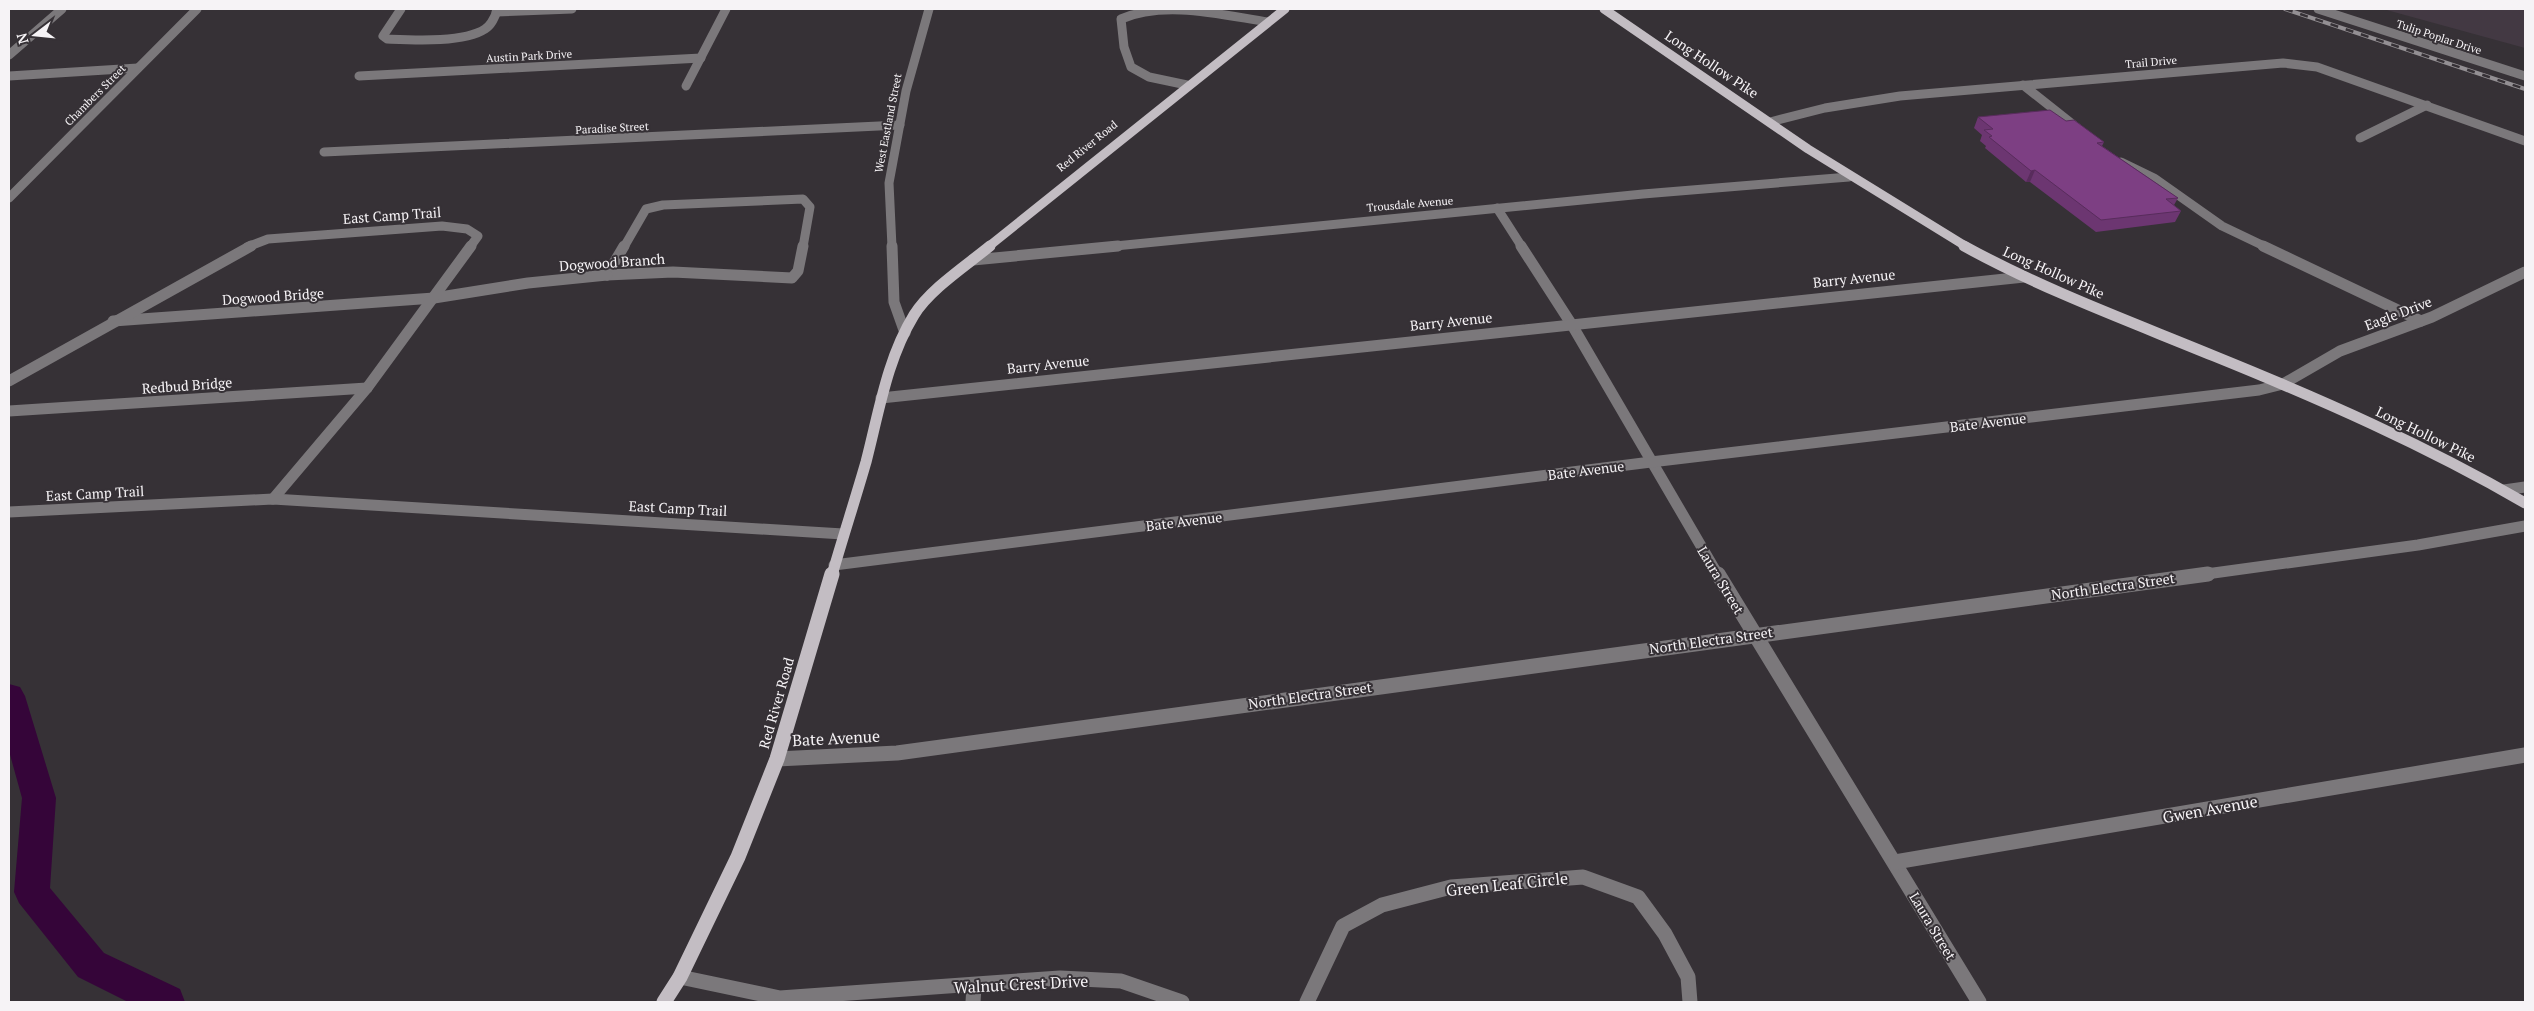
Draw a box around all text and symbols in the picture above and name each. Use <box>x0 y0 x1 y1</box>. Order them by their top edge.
north arrow <box>10 10 60 60</box>
street label: Tulip Poplar Drive <box>2395 17 2484 58</box>
street label: Long Hollow Pike <box>1662 26 1762 102</box>
text: N <box>11 31 33 46</box>
street label: Austin Park Drive <box>486 47 573 65</box>
street label: Trail Drive <box>2125 53 2178 71</box>
street label: Chambers Street <box>61 61 129 129</box>
street label: West Eastland Street <box>871 72 905 174</box>
street label: Red River Road <box>1054 117 1120 175</box>
street label: Paradise Street <box>575 119 649 137</box>
street label: Trousdale Avenue <box>1366 193 1454 215</box>
street label: East Camp Trail <box>342 202 442 228</box>
street label: Long Hollow Pike <box>2000 241 2108 303</box>
street label: Dogwood Branch <box>559 249 665 275</box>
street label: Barry Avenue <box>1812 264 1896 292</box>
street label: Dogwood Bridge <box>221 283 325 309</box>
street label: Eagle Drive <box>2362 291 2434 335</box>
street label: Barry Avenue <box>1409 307 1493 335</box>
street label: Barry Avenue <box>1006 350 1090 378</box>
street label: Redbud Bridge <box>141 372 233 398</box>
street label: Long Hollow Pike <box>2373 402 2479 466</box>
street label: Bate Avenue <box>1949 408 2027 436</box>
street label: Bate Avenue <box>1547 456 1625 484</box>
street label: East Camp Trail <box>45 481 145 505</box>
street label: East Camp Trail <box>628 496 728 520</box>
street label: Bate Avenue <box>1145 507 1223 535</box>
street label: Laura Street <box>1693 543 1749 618</box>
street label: North Electra Street <box>2050 568 2177 604</box>
street label: North Electra Street <box>1648 622 1775 658</box>
street label: Red River Road <box>754 655 798 751</box>
street label: North Electra Street <box>1247 677 1374 713</box>
street label: Bate Avenue <box>792 725 880 751</box>
street label: Gwen Avenue <box>2161 790 2259 828</box>
street label: Green Leaf Circle <box>1445 867 1569 901</box>
street label: Laura Street <box>1905 889 1961 964</box>
street label: Walnut Crest Drive <box>953 969 1089 999</box>

